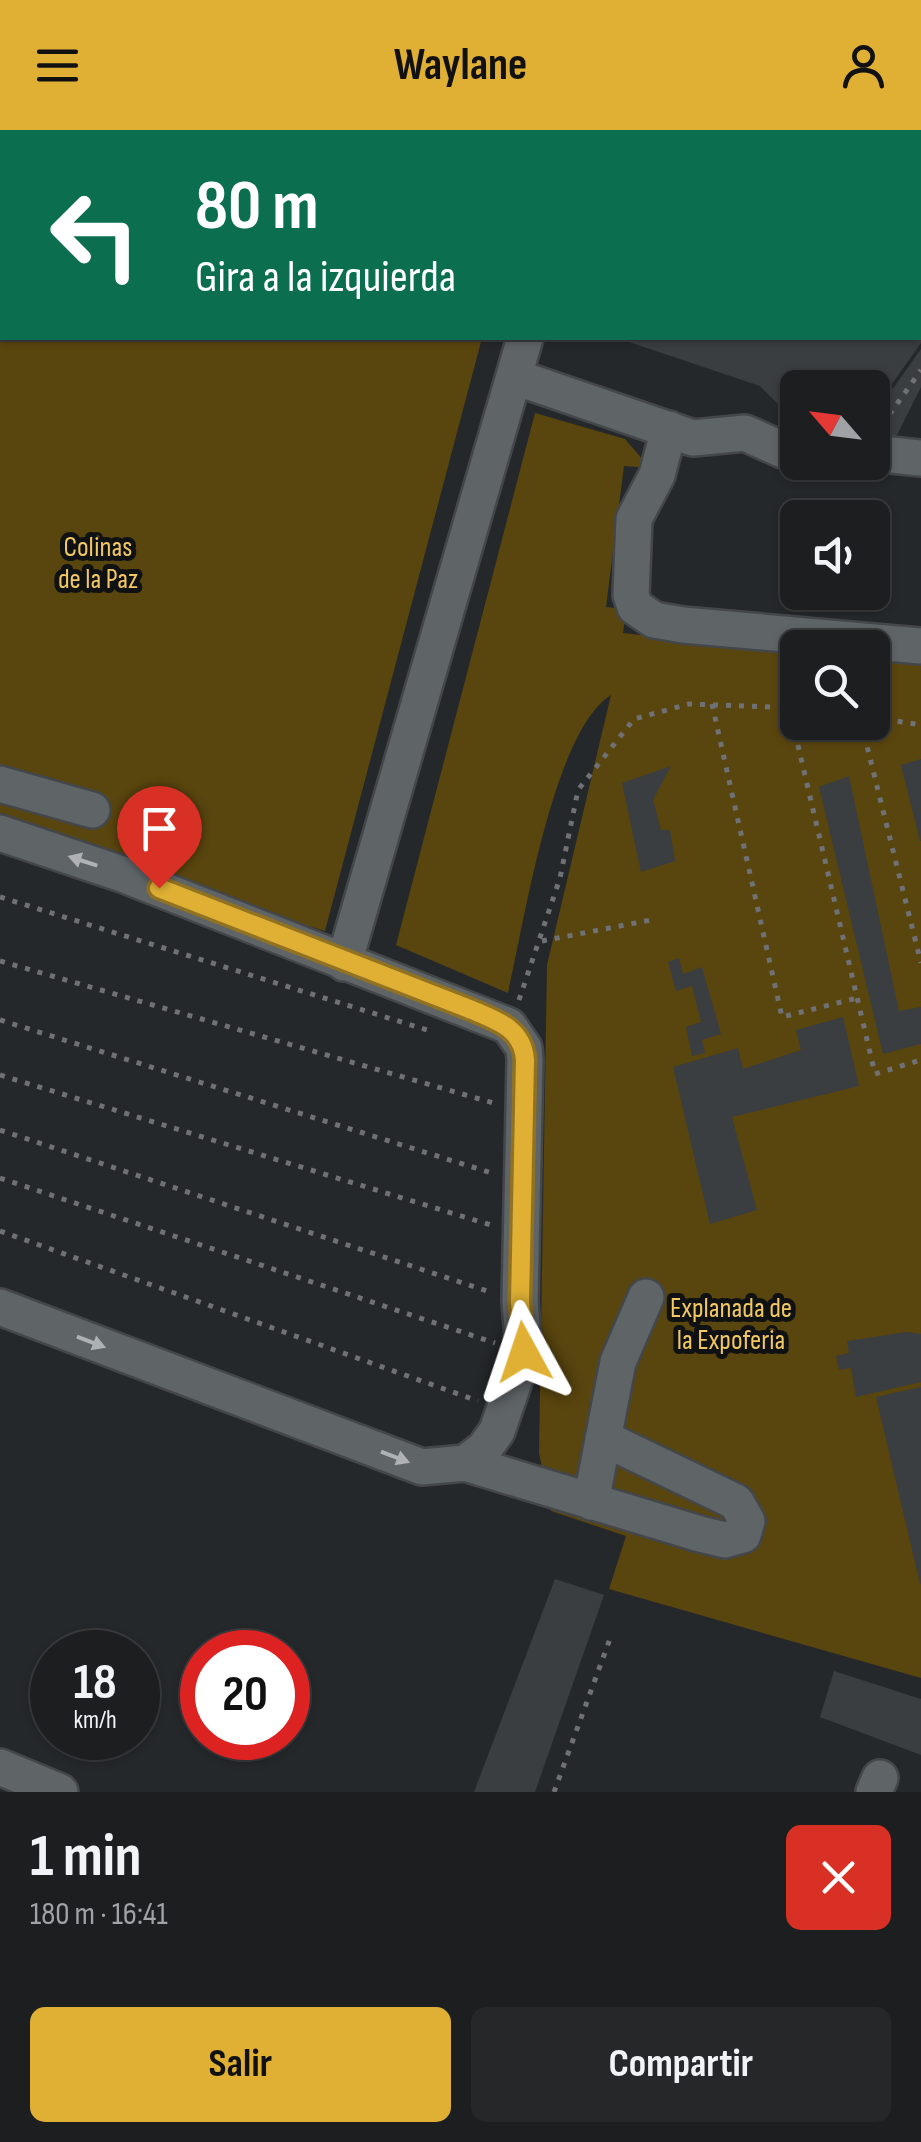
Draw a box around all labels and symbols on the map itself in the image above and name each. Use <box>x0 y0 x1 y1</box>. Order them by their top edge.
north arrow <box>780 370 890 480</box>
park label: Colinas de la Paz <box>58 531 138 596</box>
pin <box>117 786 202 889</box>
one-way arrow <box>68 852 98 867</box>
park label: Explanada de la Expoferia <box>670 1292 792 1357</box>
position arrow <box>472 1300 576 1404</box>
one-way arrow <box>77 1335 107 1350</box>
one-way arrow <box>380 1450 410 1465</box>
speed limit sign: 20 <box>180 1630 310 1760</box>

